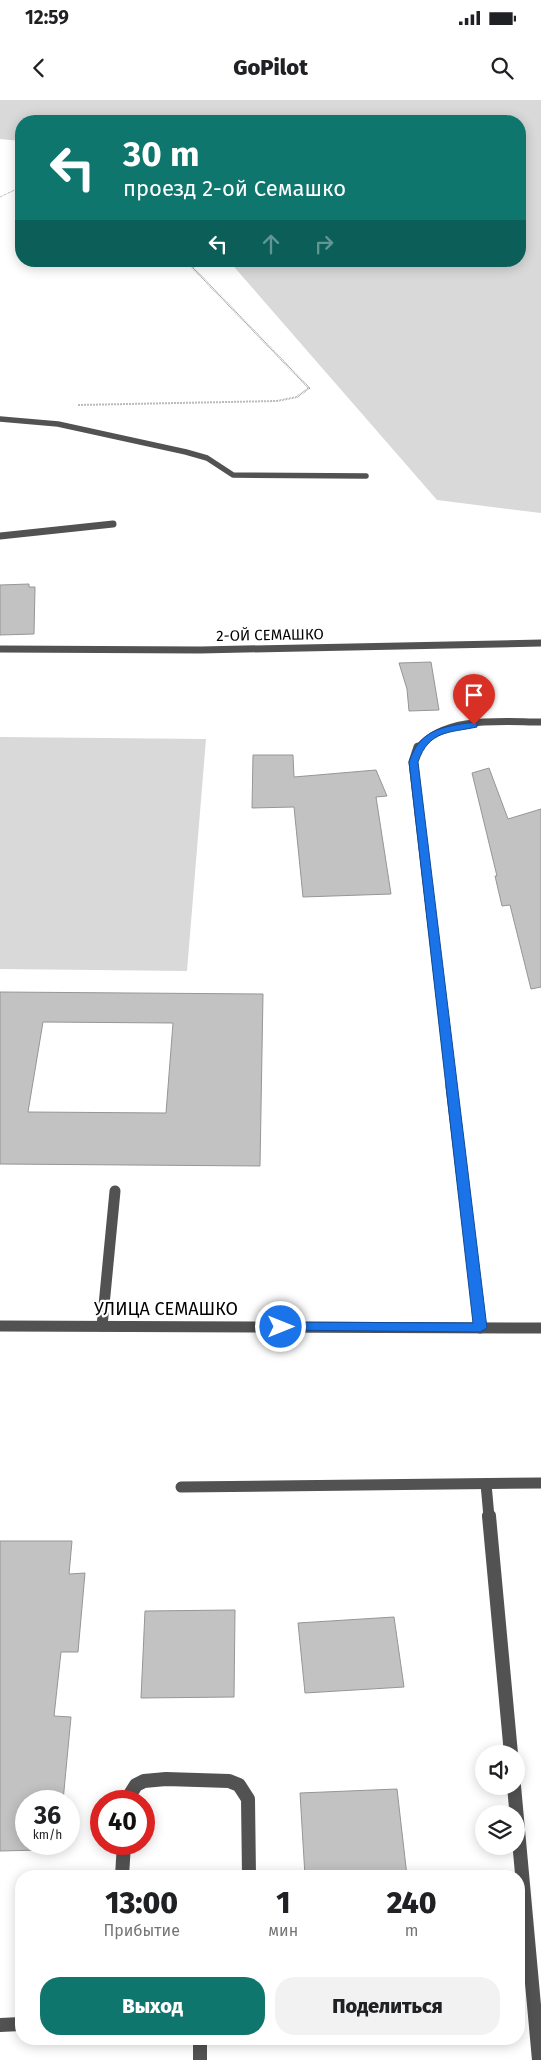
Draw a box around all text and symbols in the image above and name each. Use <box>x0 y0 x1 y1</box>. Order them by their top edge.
text: 12:59 <box>25 6 69 29</box>
icon: back <box>25 54 53 82</box>
text: GoPilot <box>233 54 308 81</box>
icon: search <box>488 54 516 82</box>
text: 30 m <box>123 133 200 175</box>
icon: left <box>40 135 105 200</box>
text: проезд 2-ой Семашко <box>123 175 346 202</box>
icon: left <box>204 230 232 258</box>
icon: ahead <box>257 230 285 258</box>
icon: right <box>310 230 338 258</box>
street label: 2-ОЙ СЕМАШКО <box>216 625 324 645</box>
pin <box>453 674 495 725</box>
icon: arrive <box>460 681 488 709</box>
street label: УЛИЦА СЕМАШКО <box>94 1298 238 1320</box>
position arrow <box>254 1300 306 1352</box>
map controls <box>475 1745 525 1855</box>
button: sound <box>475 1745 525 1795</box>
speed limit sign: 40 <box>90 1790 155 1855</box>
text: 36 <box>34 1801 61 1831</box>
button: layers <box>475 1805 525 1855</box>
text: km/h <box>33 1828 62 1842</box>
text: 13:00 <box>105 1885 178 1921</box>
text: 1 <box>276 1885 290 1921</box>
text: 240 <box>387 1885 437 1921</box>
text: Прибытие <box>103 1921 180 1940</box>
text: мин <box>268 1921 298 1940</box>
text: m <box>405 1921 418 1940</box>
button: Выход <box>40 1977 265 2035</box>
button: Поделиться <box>275 1977 500 2035</box>

